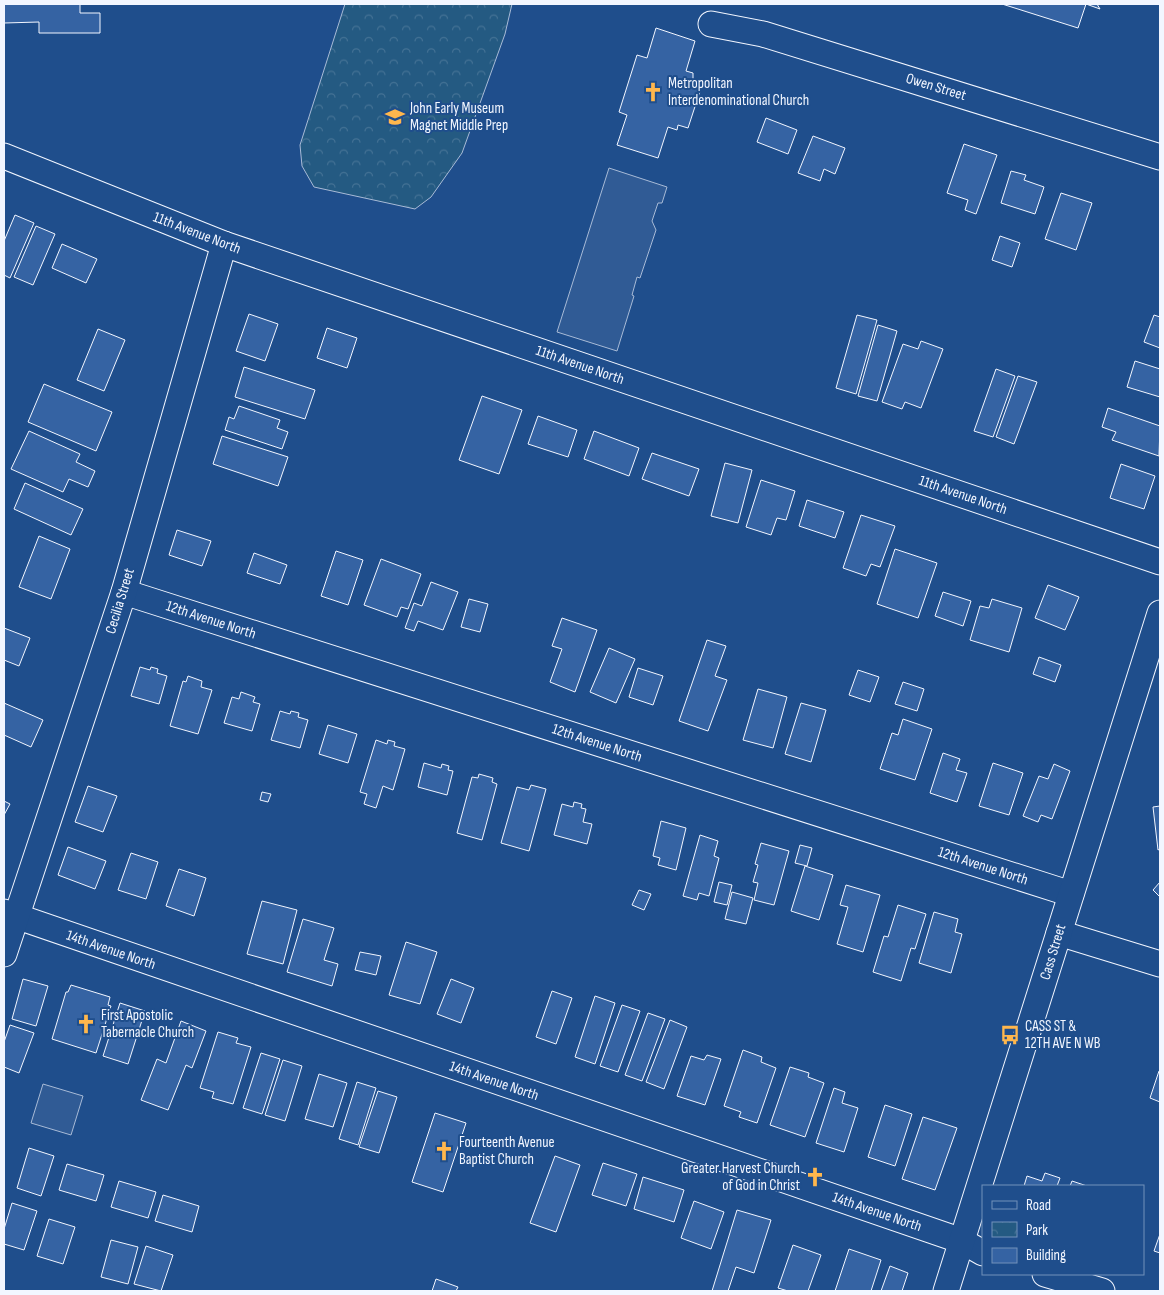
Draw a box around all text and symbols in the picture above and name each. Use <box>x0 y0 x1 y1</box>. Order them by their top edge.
street label: Owen Street <box>903 69 969 105</box>
place label: Metropolitan Interdenominational Church <box>668 74 809 110</box>
church icon: Metropolitan Interdenominational Church <box>642 81 664 103</box>
place label: John Early Museum Magnet Middle Prep <box>409 99 508 135</box>
school or university icon: John Early Museum Magnet Middle Prep <box>384 106 406 128</box>
street label: 11th Avenue North <box>151 208 243 258</box>
street label: 11th Avenue North <box>533 341 627 389</box>
street label: 11th Avenue North <box>916 471 1010 519</box>
street label: Cecilia Street <box>101 565 139 636</box>
street label: 12th Avenue North <box>164 597 258 643</box>
street label: 12th Avenue North <box>550 720 644 766</box>
street label: 12th Avenue North <box>936 843 1030 889</box>
street label: Cass Street <box>1036 921 1071 982</box>
street label: 14th Avenue North <box>64 926 158 974</box>
place label: First Apostolic Tabernacle Church <box>101 1006 194 1042</box>
church icon: First Apostolic Tabernacle Church <box>75 1013 97 1035</box>
place label: CASS ST & 12TH AVE N WB <box>1025 1017 1101 1053</box>
bus stop icon: CASS ST & 12TH AVE N WB <box>999 1024 1021 1046</box>
street label: 14th Avenue North <box>447 1057 541 1105</box>
place label: Fourteenth Avenue Baptist Church <box>459 1133 555 1169</box>
church icon: Fourteenth Avenue Baptist Church <box>433 1140 455 1162</box>
place label: Greater Harvest Church of God in Christ <box>681 1159 800 1195</box>
church icon: Greater Harvest Church of God in Christ <box>804 1166 826 1188</box>
legend <box>982 1185 1144 1275</box>
street label: 14th Avenue North <box>830 1188 924 1236</box>
text: Road <box>1026 1196 1051 1215</box>
text: Park <box>1026 1221 1048 1240</box>
text: Building <box>1026 1246 1066 1265</box>

